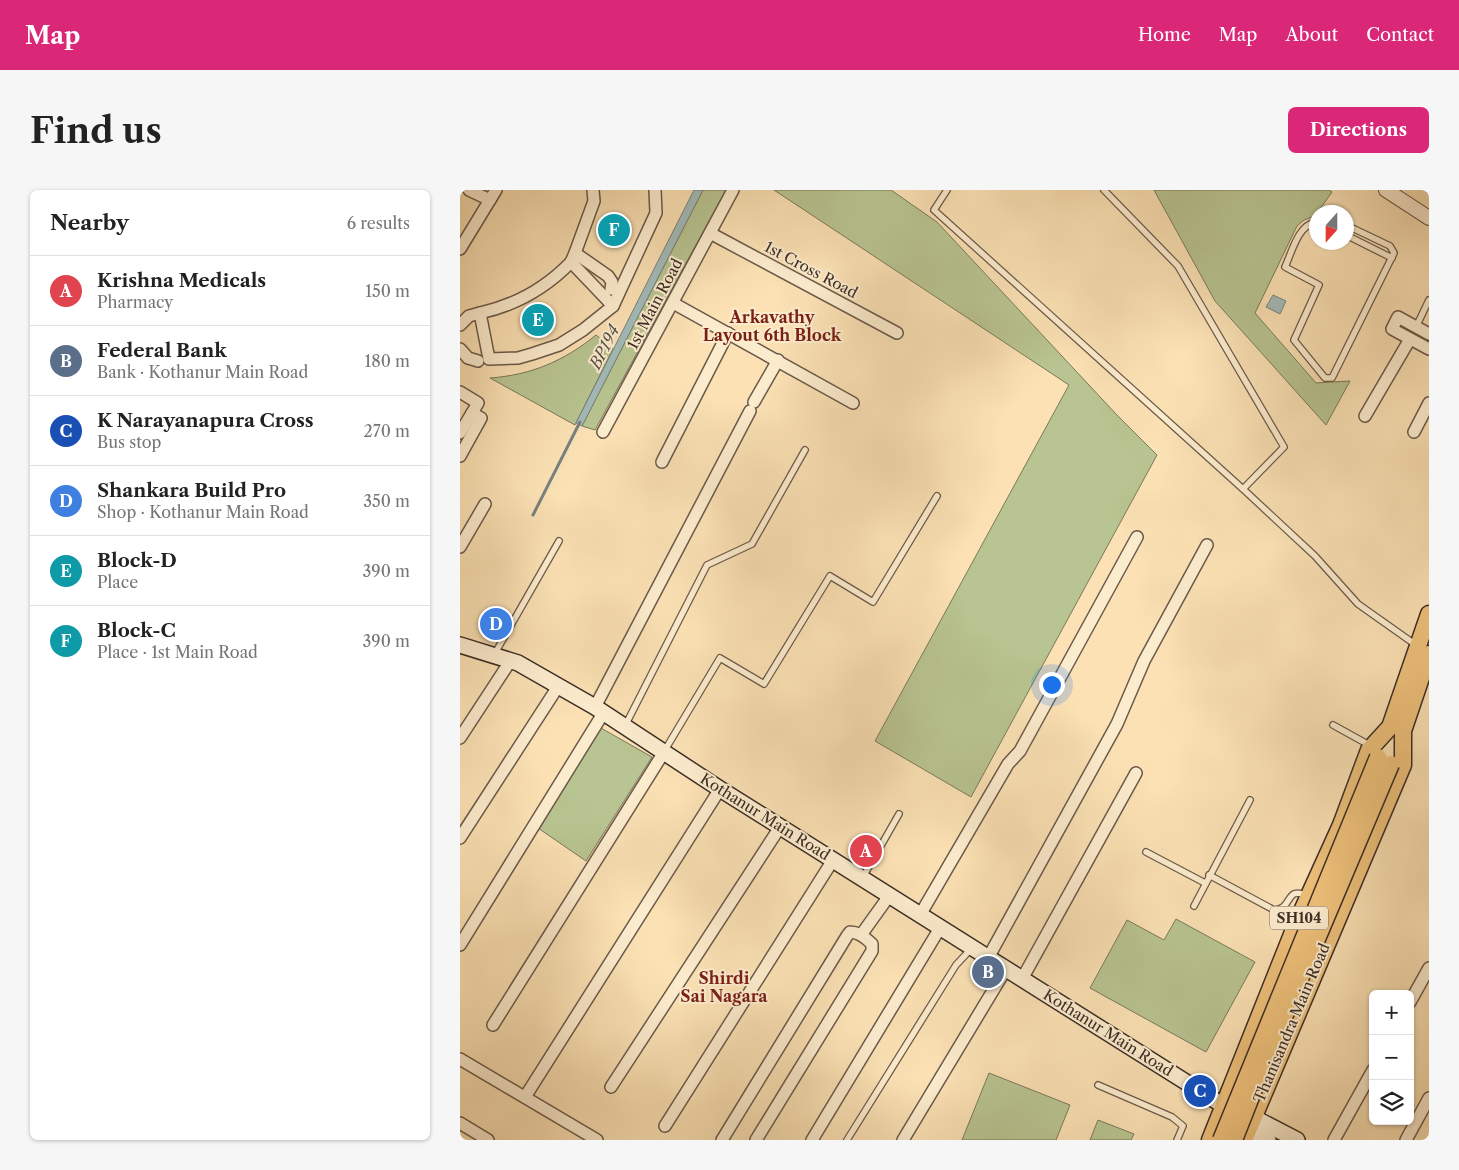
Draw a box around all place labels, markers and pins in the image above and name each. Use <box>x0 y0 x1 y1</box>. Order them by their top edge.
pin: F <box>598 211 630 249</box>
pin: E <box>522 301 554 339</box>
pin: D <box>480 605 512 643</box>
pin: A <box>850 832 882 870</box>
pin: B <box>972 953 1004 991</box>
pin: C <box>1184 1072 1216 1110</box>

